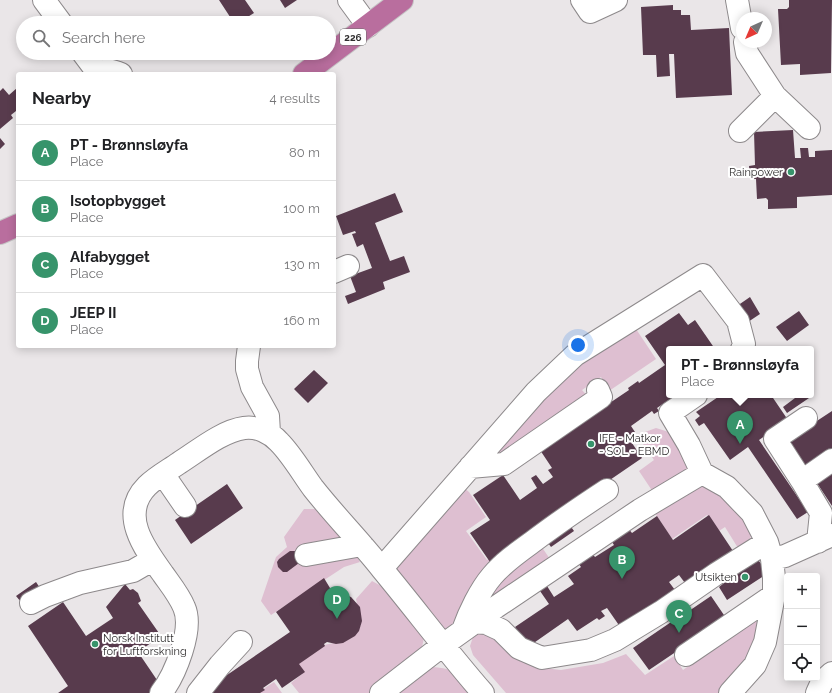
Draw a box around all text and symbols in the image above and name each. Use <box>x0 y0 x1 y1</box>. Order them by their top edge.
north arrow <box>736 12 772 48</box>
search box <box>16 16 336 60</box>
icon: search <box>30 27 52 49</box>
text: Search here <box>62 29 145 47</box>
road number: 226 <box>340 29 366 45</box>
text: Nearby <box>32 88 91 108</box>
text: 4 results <box>269 91 320 106</box>
text: PT - Brønnsløyfa <box>70 136 188 154</box>
text: A <box>41 145 49 160</box>
text: 80 m <box>289 145 320 160</box>
text: Place <box>70 154 103 169</box>
place label: Rainpower <box>729 166 783 179</box>
marker: Rainpower <box>786 167 796 177</box>
text: Isotopbygget <box>70 192 166 210</box>
text: B <box>41 201 49 216</box>
text: 100 m <box>283 201 320 216</box>
text: Place <box>70 210 103 225</box>
text: Alfabygget <box>70 248 150 266</box>
text: C <box>41 257 49 272</box>
text: 130 m <box>284 257 320 272</box>
text: Place <box>70 266 103 281</box>
text: JEEP II <box>70 304 117 322</box>
text: D <box>40 313 50 328</box>
text: 160 m <box>283 313 320 328</box>
text: Place <box>70 322 103 337</box>
your location <box>568 335 588 355</box>
popup <box>666 346 814 398</box>
text: PT - Brønnsløyfa <box>681 356 799 374</box>
text: Place <box>681 374 714 389</box>
pin: A <box>727 411 753 444</box>
place label: IFE - Matkor - SOL - EBMD <box>599 432 669 458</box>
marker: IFE - Matkor - SOL - EBMD <box>586 439 596 449</box>
pin: B <box>609 546 635 579</box>
place label: Utsikten <box>695 571 737 584</box>
marker: Utsikten <box>740 572 750 582</box>
map controls <box>784 573 820 681</box>
button: + <box>784 573 820 609</box>
pin: D <box>324 586 350 619</box>
pin: C <box>666 600 692 633</box>
button: − <box>784 609 820 645</box>
place label: Norsk Institutt for Luftforskning <box>103 632 187 658</box>
marker: Norsk Institutt for Luftforskning <box>90 639 100 649</box>
button: locate <box>784 645 820 681</box>

